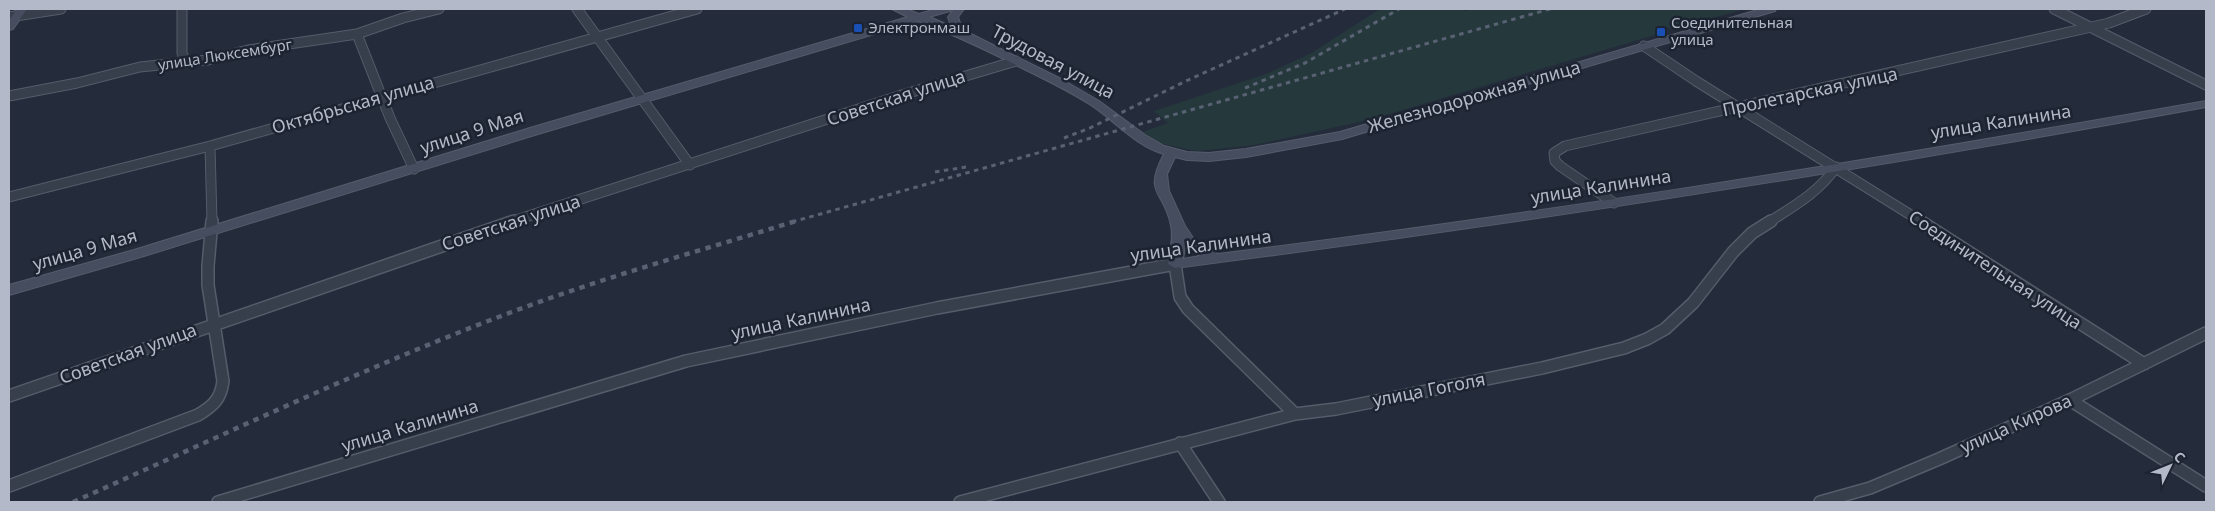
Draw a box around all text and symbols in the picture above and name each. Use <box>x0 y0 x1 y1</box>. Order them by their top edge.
place label: Соединительная улица <box>1671 12 1793 49</box>
place label: Электронмаш <box>868 17 970 37</box>
street label: Трудовая улица <box>988 19 1119 104</box>
marker: Электронмаш <box>852 22 864 34</box>
marker: Соединительная улица <box>1655 26 1667 38</box>
street label: улица Люксембург <box>156 33 294 74</box>
street label: Железнодорожная улица <box>1364 54 1583 138</box>
street label: Пролетарская улица <box>1720 61 1900 121</box>
street label: Советская улица <box>823 63 968 131</box>
street label: Октябрьская улица <box>269 69 437 139</box>
street label: улица Калинина <box>1929 98 2073 144</box>
street label: улица 9 Мая <box>417 103 526 159</box>
street label: улица Калинина <box>1529 163 1673 209</box>
street label: Советская улица <box>438 188 583 256</box>
street label: Соединительная улица <box>1904 204 2087 334</box>
street label: улица 9 Мая <box>30 223 140 275</box>
street label: улица Калинина <box>1129 223 1273 267</box>
street label: улица Калинина <box>729 292 873 345</box>
street label: Советская улица <box>56 317 200 389</box>
street label: улица Гоголя <box>1370 366 1487 412</box>
street label: улица Кирова <box>1956 388 2075 458</box>
street label: улица Калинина <box>338 393 481 457</box>
north arrow <box>2145 441 2195 491</box>
text: С <box>2170 447 2190 467</box>

